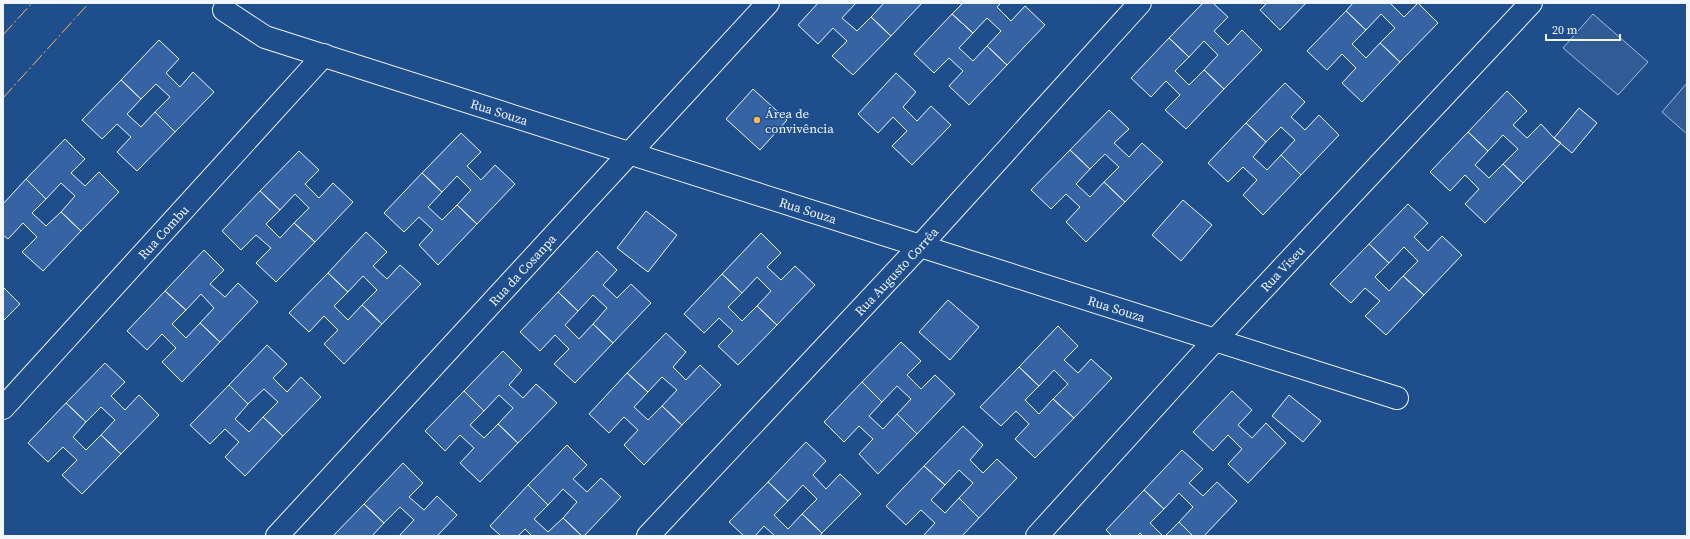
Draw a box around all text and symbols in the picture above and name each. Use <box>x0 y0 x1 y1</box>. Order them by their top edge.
scale bar <box>1546 16 1620 42</box>
text: 20 m <box>1552 22 1578 38</box>
street label: Rua Souza <box>468 95 530 129</box>
place label: Área de convivência <box>765 105 834 137</box>
marker: Área de convivência <box>752 115 762 125</box>
street label: Rua Souza <box>777 194 839 228</box>
street label: Rua Combu <box>134 201 193 263</box>
street label: Rua Augusto Corrêa <box>851 223 942 319</box>
street label: Rua da Cosanpa <box>485 230 560 310</box>
street label: Rua Viseu <box>1257 242 1309 295</box>
street label: Rua Souza <box>1086 292 1148 326</box>

